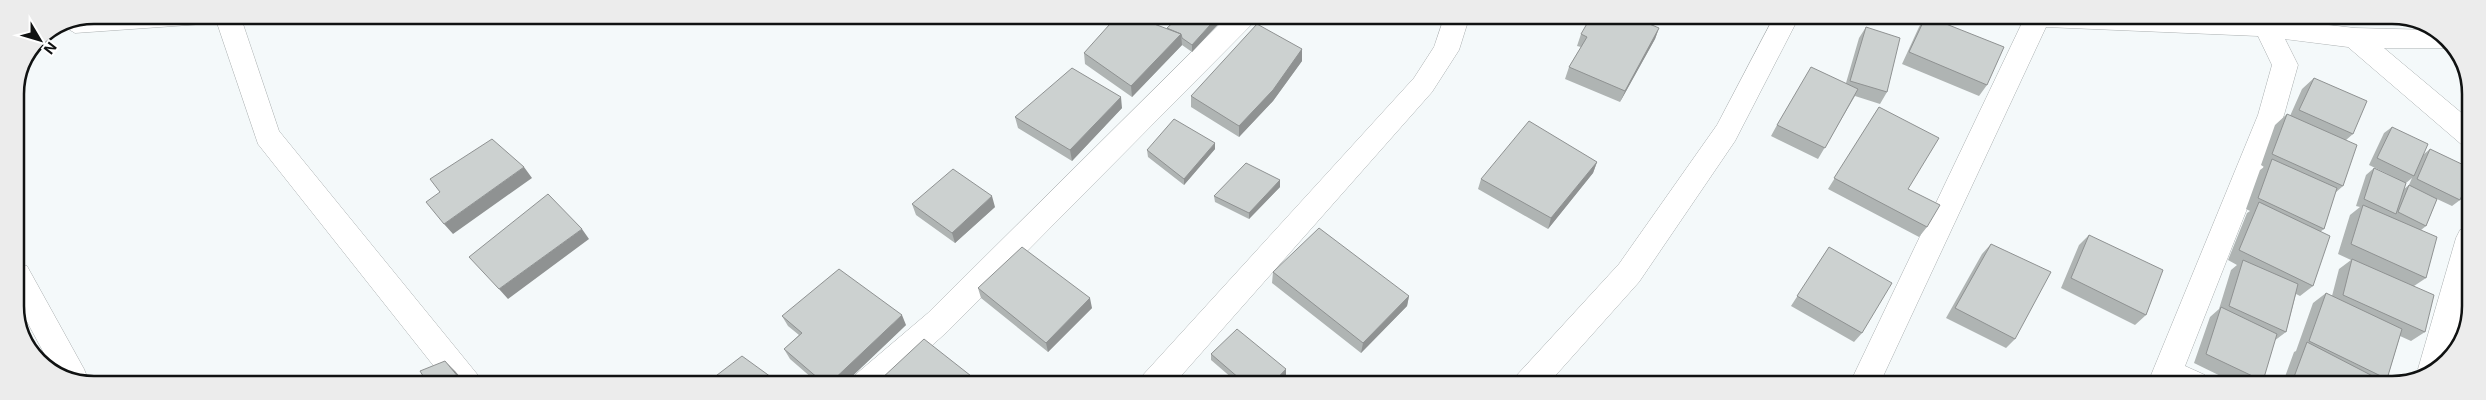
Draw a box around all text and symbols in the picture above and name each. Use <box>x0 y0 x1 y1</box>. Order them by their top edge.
north arrow <box>15 15 65 65</box>
text: N <box>41 39 61 58</box>

